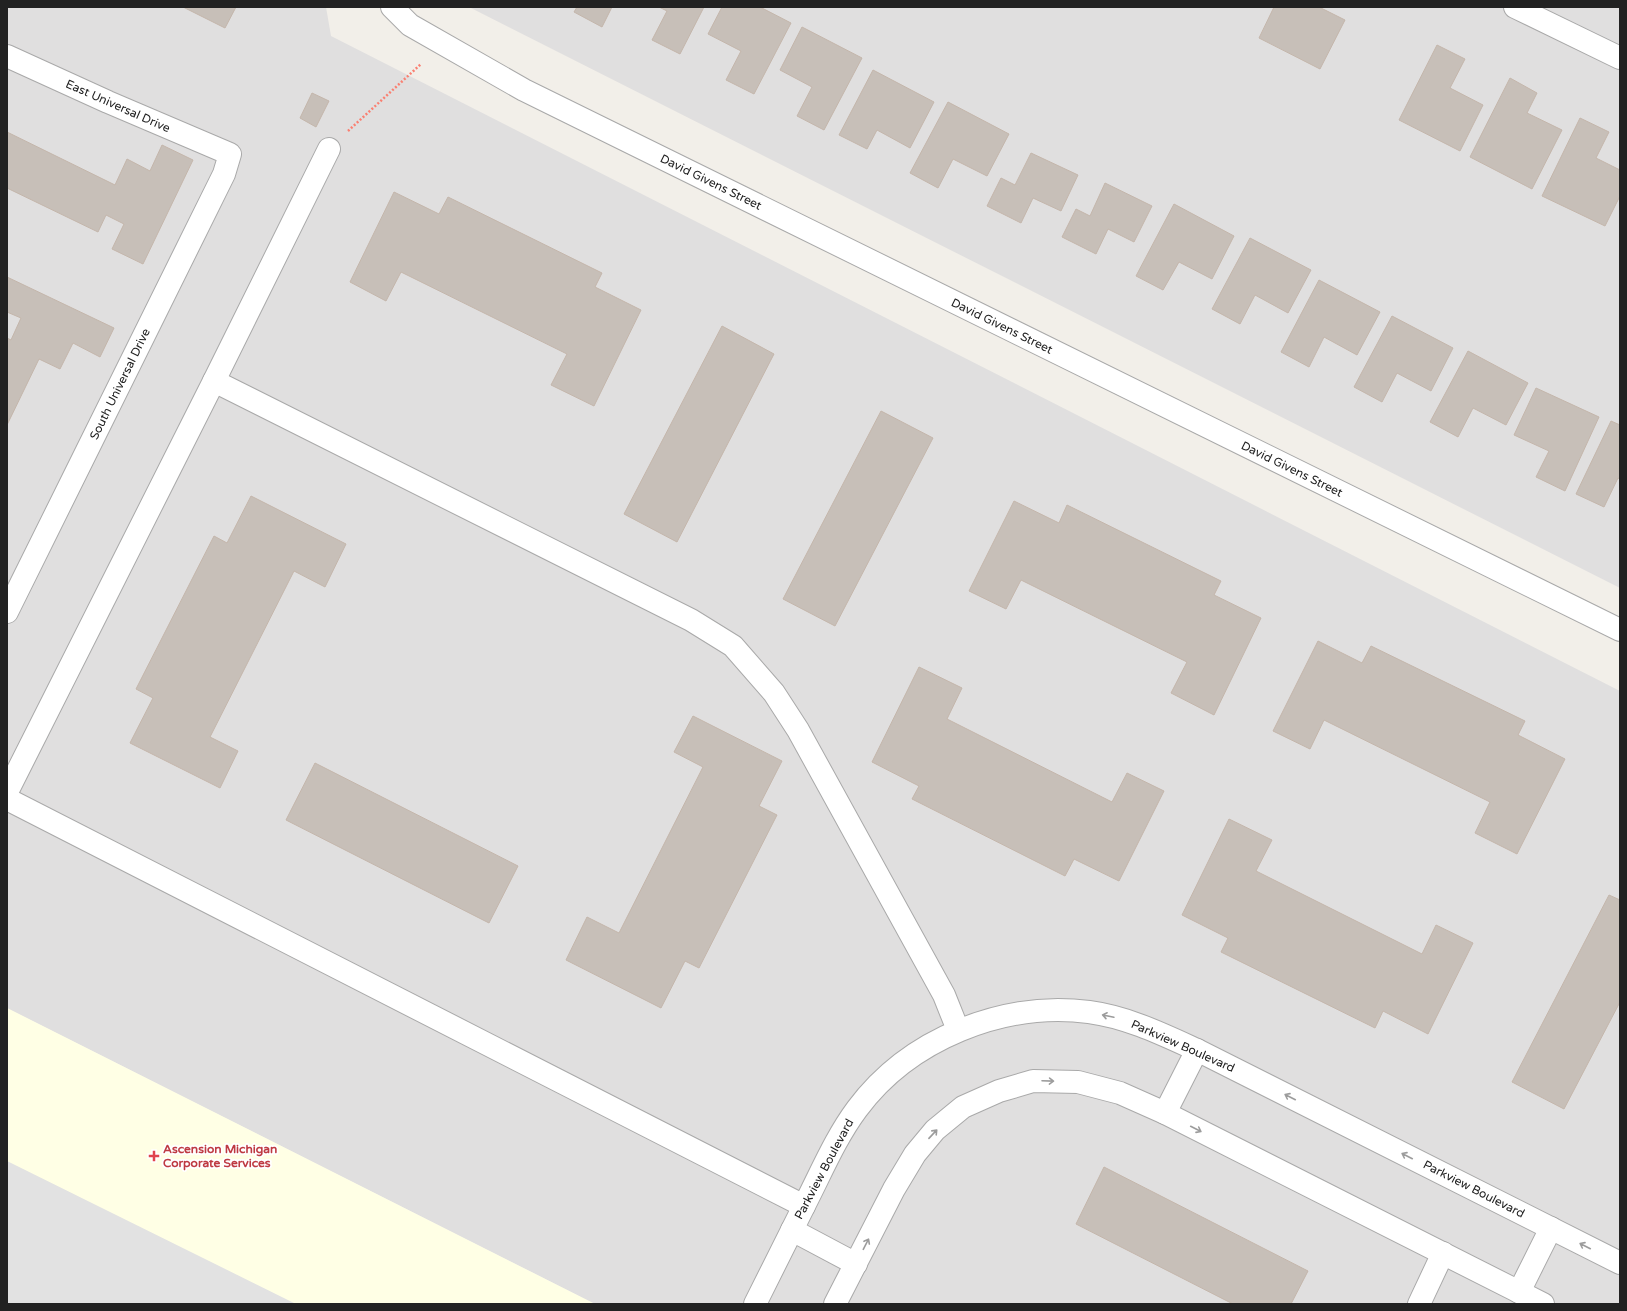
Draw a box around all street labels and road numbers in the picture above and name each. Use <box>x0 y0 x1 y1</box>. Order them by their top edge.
street label: East Universal Drive <box>64 77 173 135</box>
street label: David Givens Street <box>658 151 764 213</box>
street label: David Givens Street <box>949 295 1055 357</box>
street label: South Universal Drive <box>87 326 153 442</box>
street label: David Givens Street <box>1239 438 1345 500</box>
street label: Parkview Boulevard <box>1129 1017 1237 1075</box>
street label: Parkview Boulevard <box>792 1116 856 1222</box>
street label: Parkview Boulevard <box>1421 1157 1527 1221</box>

